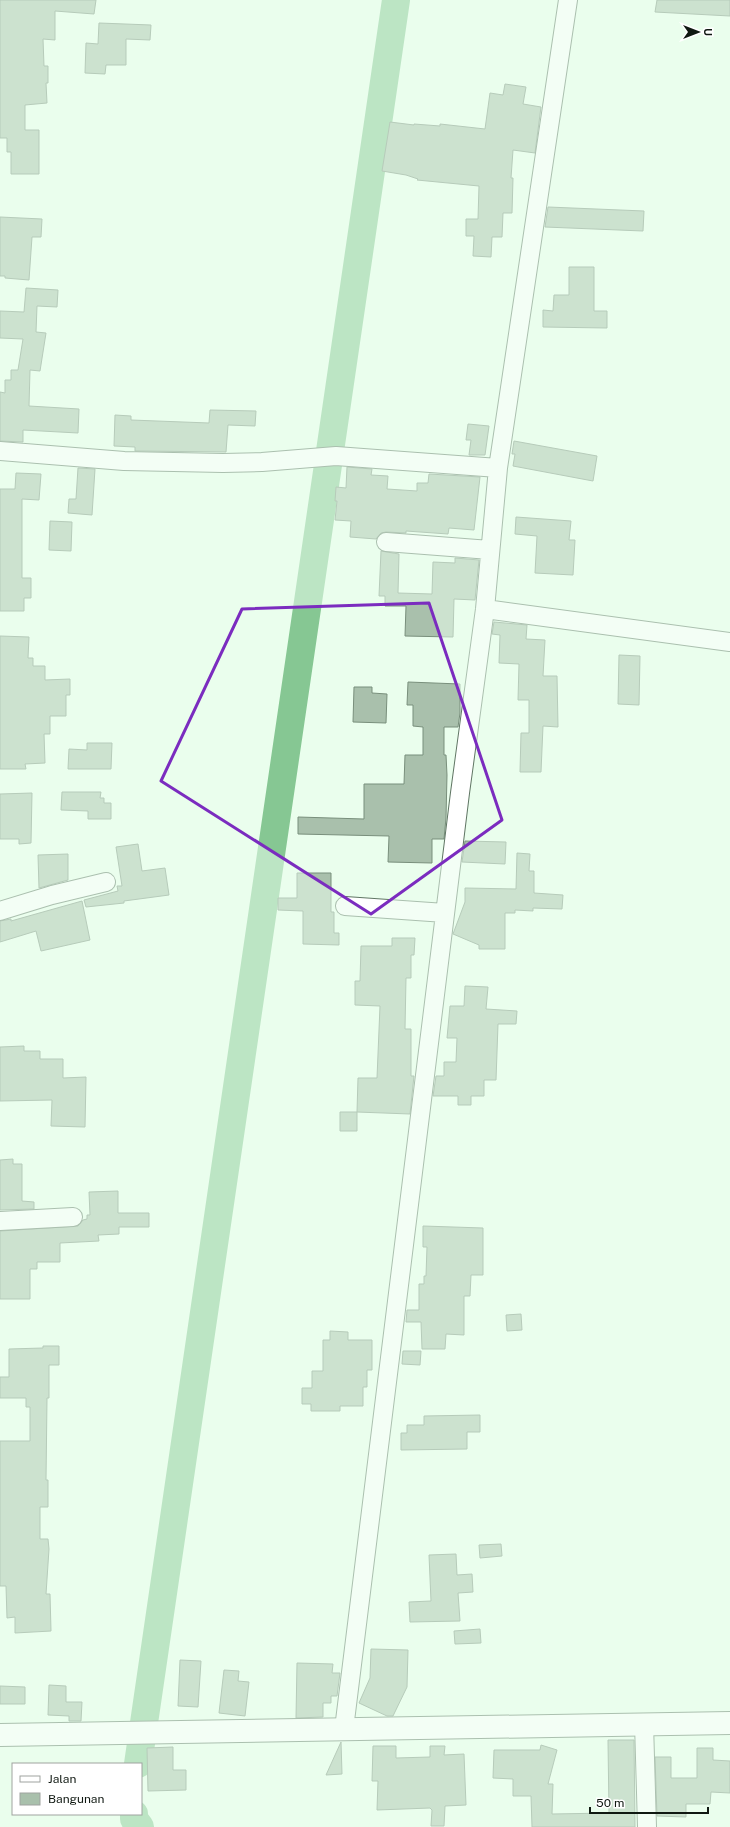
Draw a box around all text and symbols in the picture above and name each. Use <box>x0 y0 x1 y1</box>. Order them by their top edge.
north arrow <box>678 12 718 52</box>
text: U <box>702 28 714 36</box>
legend <box>12 1763 142 1815</box>
text: Jalan <box>48 1772 77 1786</box>
scale bar <box>590 1789 708 1815</box>
text: Bangunan <box>48 1792 104 1806</box>
text: 50 m <box>596 1796 624 1810</box>

